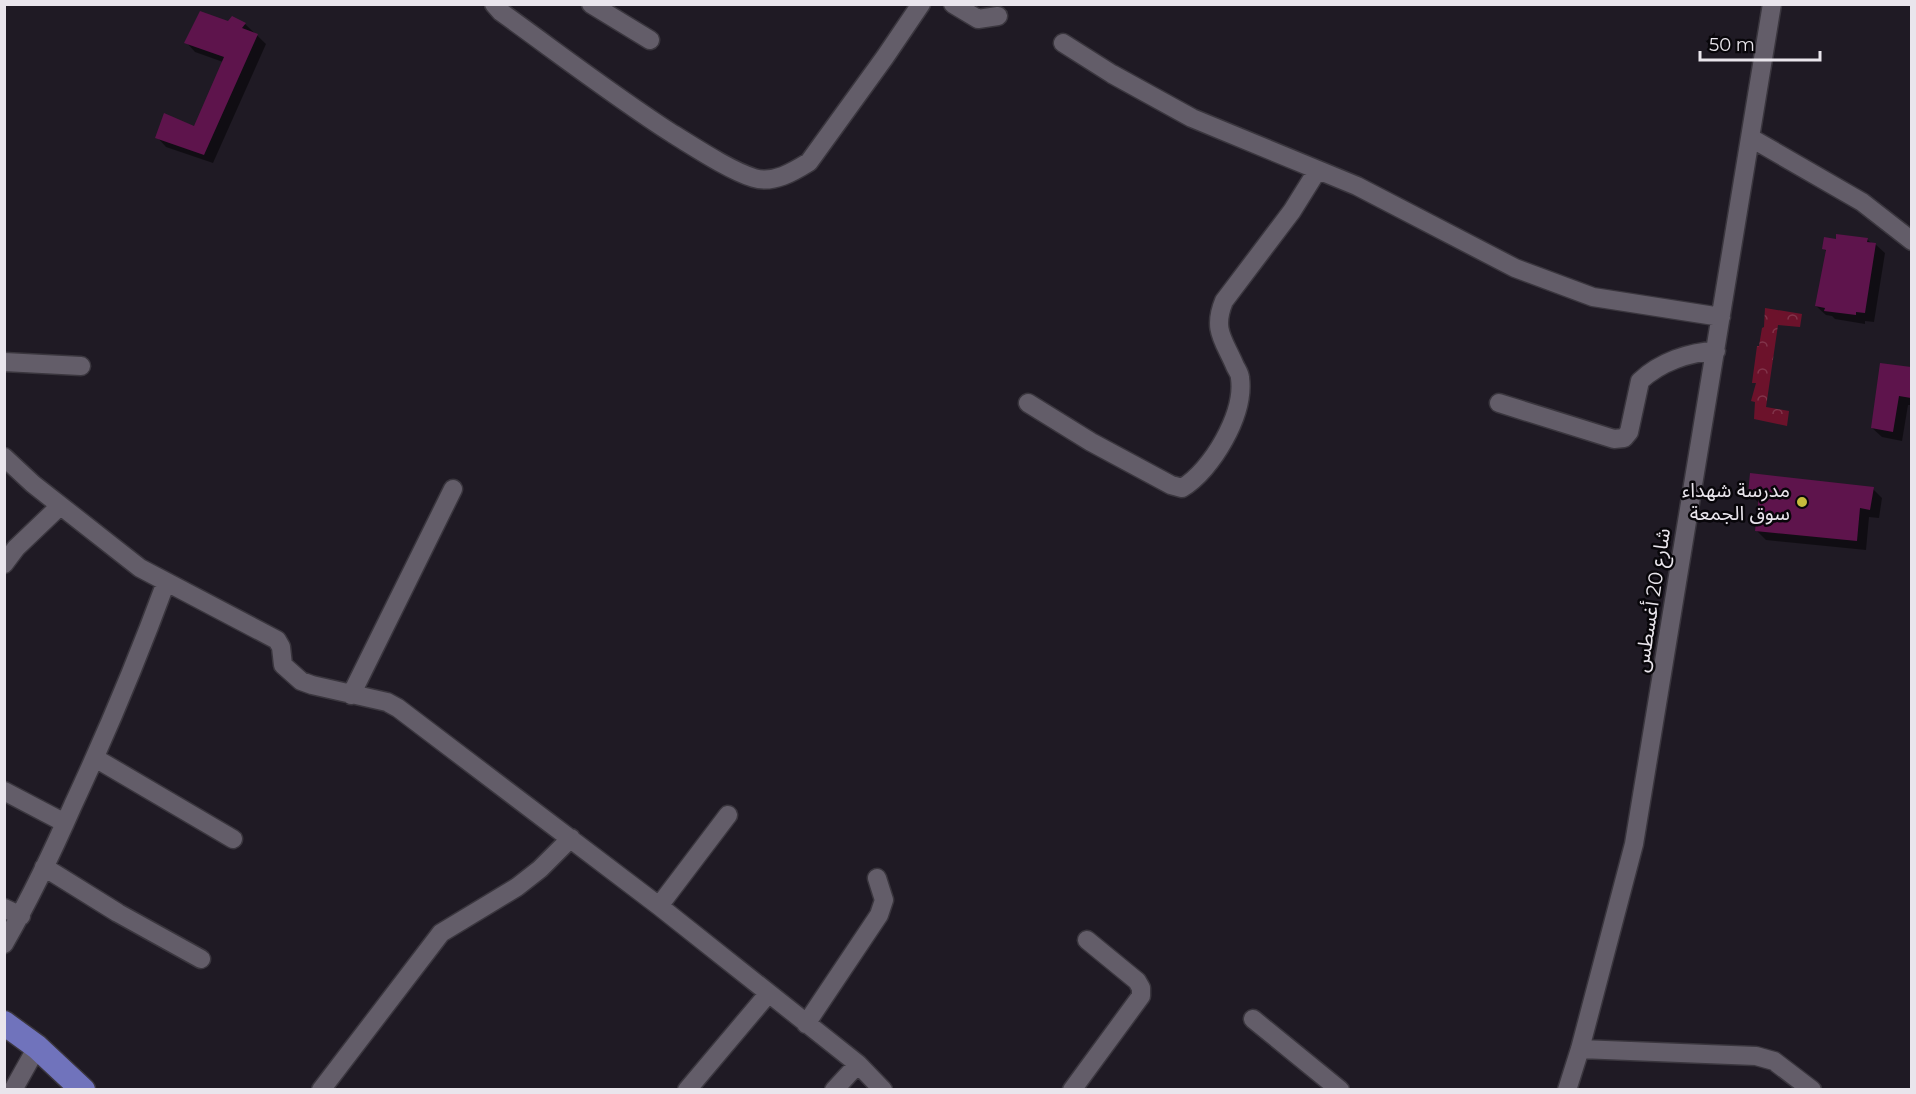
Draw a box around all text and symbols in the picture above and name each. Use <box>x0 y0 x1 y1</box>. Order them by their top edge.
scale bar <box>1700 24 1820 62</box>
text: 50 m <box>1709 34 1755 56</box>
place label: مدرسة شهداء سوق الجمعة <box>1682 478 1790 525</box>
marker: مدرسة شهداء سوق الجمعة <box>1795 495 1809 509</box>
street label: شارع 20 أغسطس <box>1629 526 1678 674</box>

